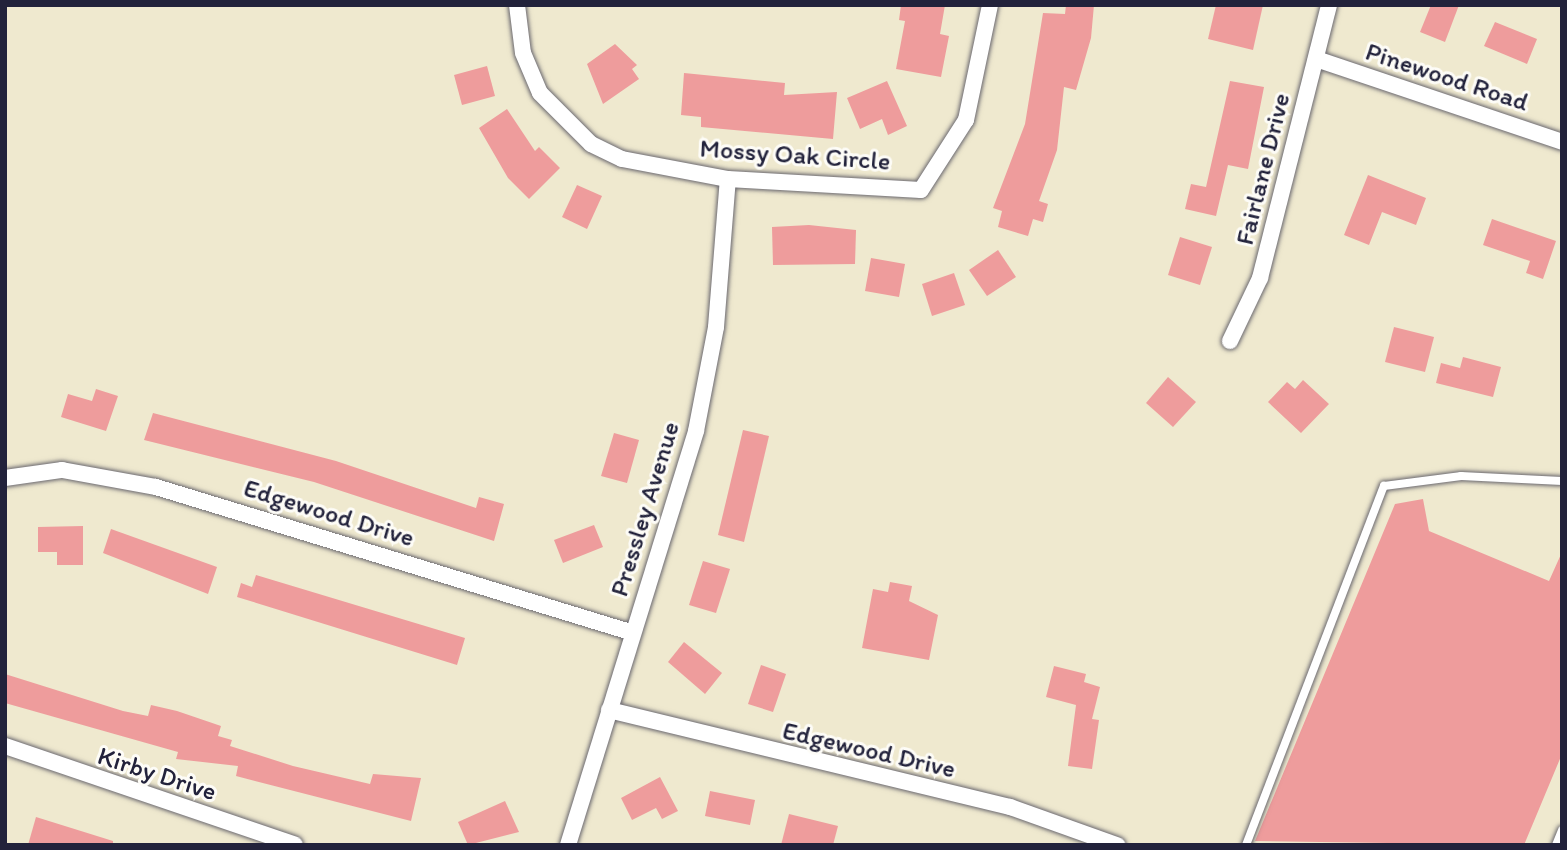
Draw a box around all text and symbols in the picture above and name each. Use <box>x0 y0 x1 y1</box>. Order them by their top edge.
street label: Pinewood Road <box>1362 36 1532 118</box>
street label: Fairlane Drive <box>1229 90 1297 248</box>
street label: Mossy Oak Circle <box>698 133 892 177</box>
street label: Pressley Avenue <box>604 418 686 600</box>
street label: Edgewood Drive <box>240 472 418 554</box>
street label: Edgewood Drive <box>779 715 959 785</box>
street label: Kirby Drive <box>93 740 221 808</box>

